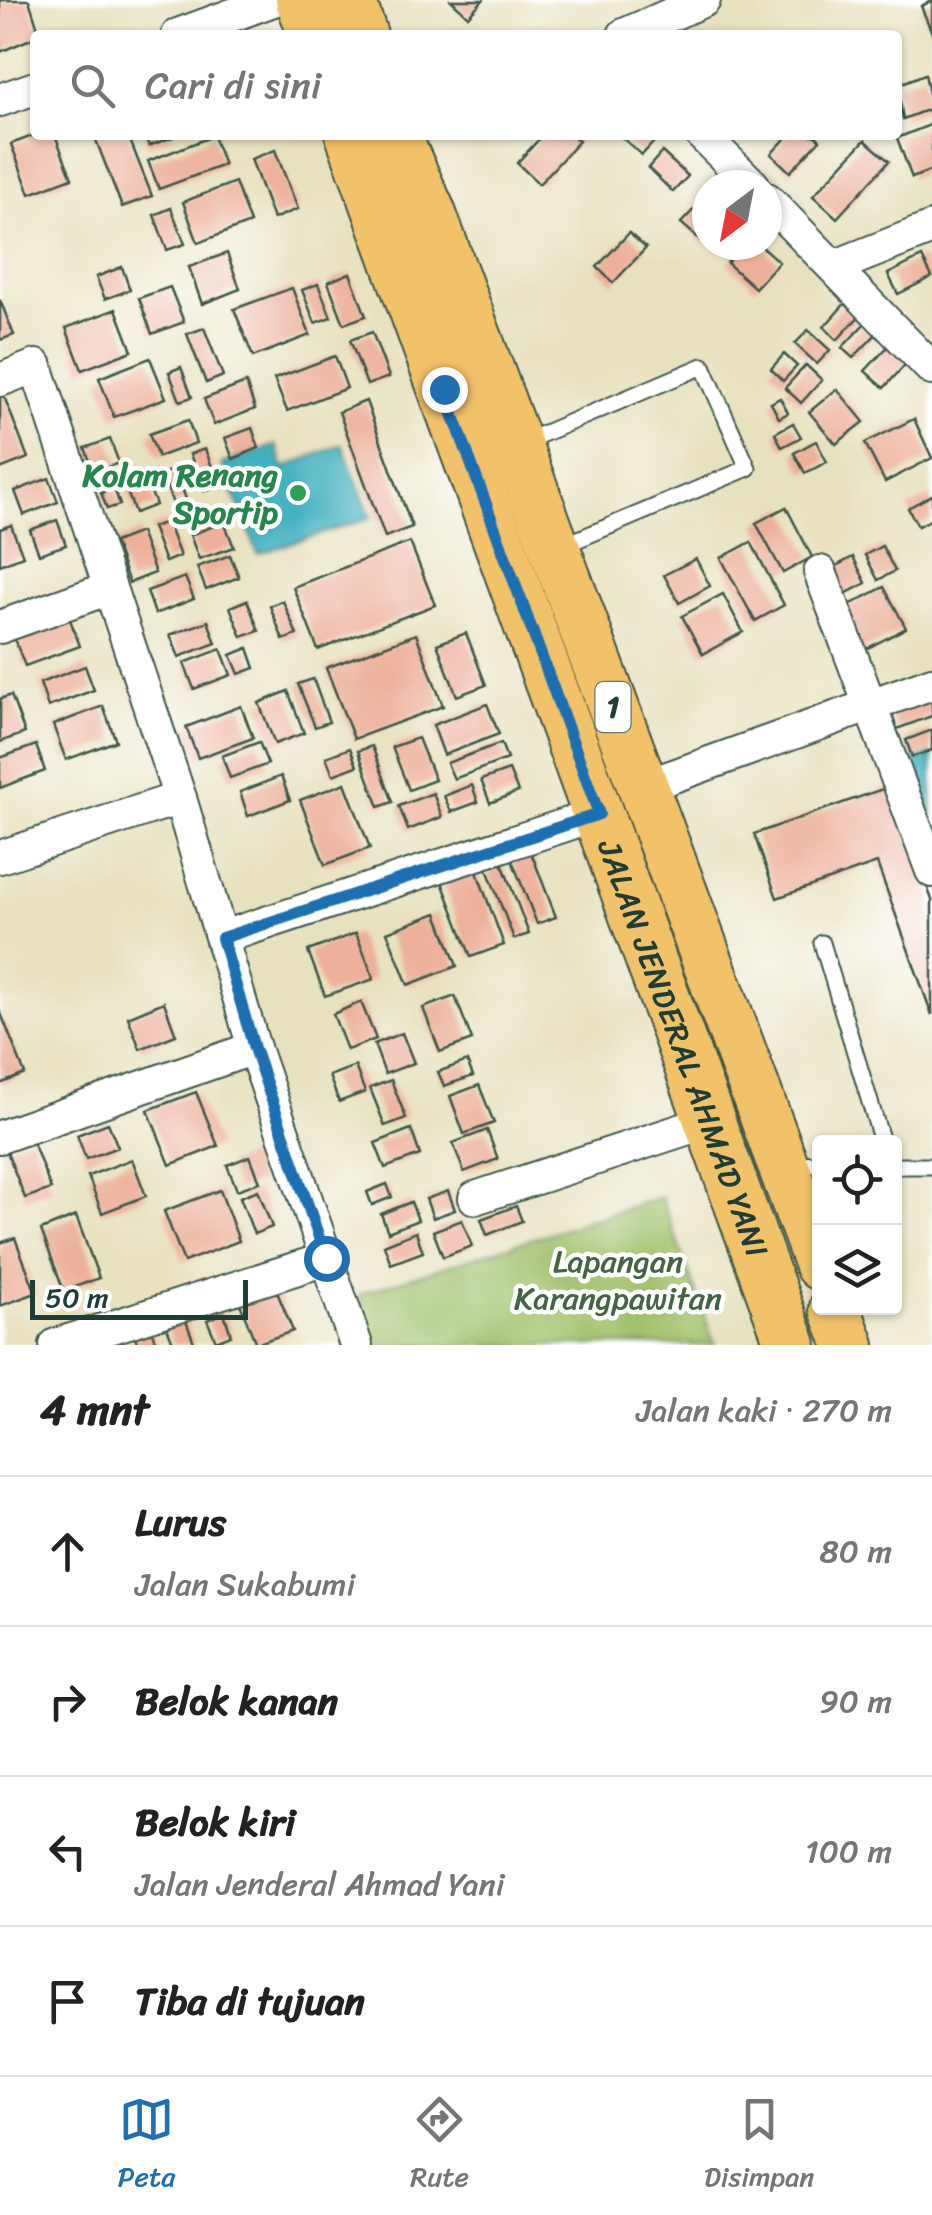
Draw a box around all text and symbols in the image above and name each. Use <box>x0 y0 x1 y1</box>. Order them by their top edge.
search box <box>30 30 902 140</box>
text: Cari di sini <box>145 52 321 119</box>
icon: search <box>65 58 120 113</box>
north arrow <box>692 170 782 260</box>
route end <box>422 367 468 413</box>
place label: Kolam Renang Sportip <box>82 447 278 541</box>
marker: Kolam Renang Sportip <box>287 482 309 504</box>
road number: 1 <box>596 682 630 732</box>
street label: JALAN JENDERAL AHMAD YANI <box>580 831 785 1266</box>
map controls <box>812 1135 902 1315</box>
button: locate <box>812 1135 902 1225</box>
button: layers <box>812 1225 902 1315</box>
park label: Lapangan Karangpawitan <box>514 1233 722 1327</box>
route start <box>304 1236 350 1282</box>
text: 50 m <box>45 1273 109 1322</box>
scale bar <box>30 1275 248 1320</box>
text: 4 mnt <box>40 1373 149 1447</box>
text: Jalan kaki · 270 m <box>636 1382 892 1439</box>
text: Lurus <box>135 1489 226 1556</box>
text: 80 m <box>820 1523 892 1580</box>
icon: ahead <box>40 1524 95 1579</box>
text: Jalan Sukabumi <box>135 1556 355 1613</box>
text: Belok kanan <box>135 1668 338 1735</box>
text: 90 m <box>819 1673 892 1730</box>
icon: right <box>40 1674 95 1729</box>
text: Belok kiri <box>135 1789 295 1856</box>
text: 100 m <box>805 1823 892 1880</box>
icon: left <box>40 1824 95 1879</box>
text: Jalan Jenderal Ahmad Yani <box>135 1856 505 1913</box>
text: Tiba di tujuan <box>135 1968 365 2035</box>
icon: arrive <box>40 1974 95 2029</box>
tab: Peta <box>118 2092 175 2201</box>
tab: Rute <box>410 2092 469 2201</box>
tab: Disimpan <box>704 2092 814 2201</box>

